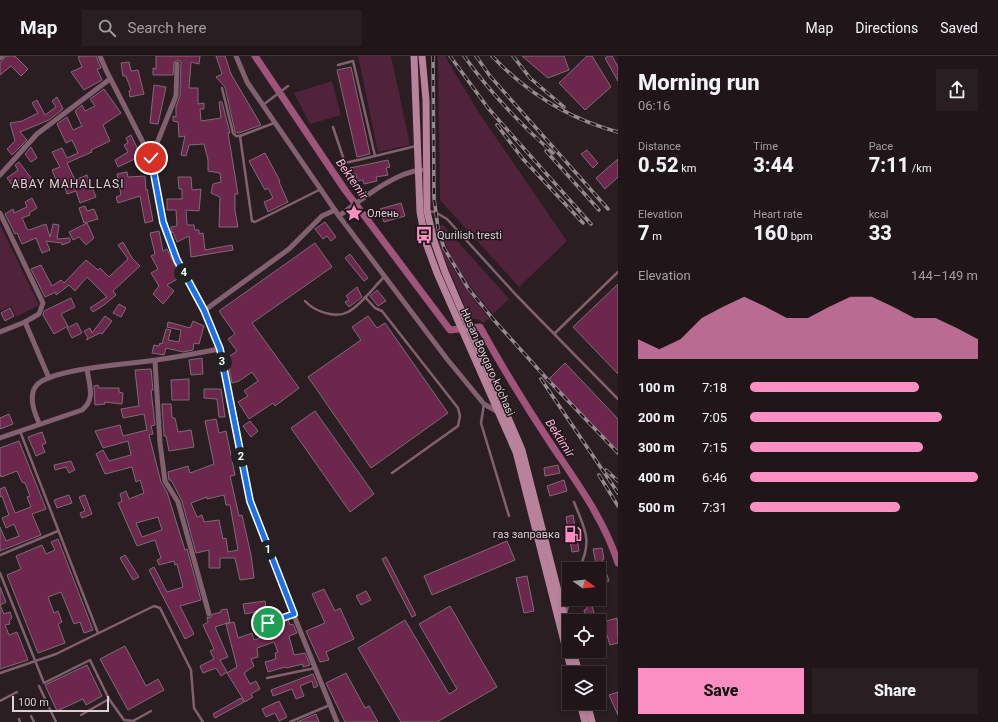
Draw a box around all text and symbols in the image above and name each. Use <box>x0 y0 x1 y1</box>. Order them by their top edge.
search box <box>82 10 362 46</box>
text: Map <box>20 16 58 39</box>
icon: search <box>96 17 118 39</box>
text: Search here <box>128 19 206 37</box>
text: Map <box>806 20 833 36</box>
text: Directions <box>855 20 918 36</box>
text: Saved <box>940 20 978 36</box>
button: share <box>936 69 978 111</box>
text: Morning run <box>638 70 760 95</box>
text: 06:16 <box>638 98 670 113</box>
text: Distance <box>638 140 681 153</box>
text: Time <box>753 140 778 153</box>
text: Pace <box>869 140 893 153</box>
pin <box>134 141 168 175</box>
icon: check <box>140 147 162 169</box>
text: 0.52 <box>638 153 679 177</box>
text: 3:44 <box>753 153 794 177</box>
text: 7:11 <box>869 153 909 177</box>
water label: Bektemir <box>333 156 372 203</box>
text: km <box>679 162 696 175</box>
text: /km <box>909 162 932 175</box>
district label: ABAY MAHALLASI <box>12 177 124 191</box>
place icon: Олень <box>344 203 364 223</box>
place label: Олень <box>367 207 399 220</box>
text: Elevation <box>638 208 683 221</box>
text: Heart rate <box>753 208 802 221</box>
text: kcal <box>869 208 889 221</box>
text: 7 <box>638 221 650 245</box>
text: 160 <box>753 221 788 245</box>
text: 33 <box>869 221 892 245</box>
bus stop icon: Qurilish tresti <box>414 225 434 245</box>
place label: Qurilish tresti <box>437 229 502 242</box>
text: m <box>650 230 662 243</box>
text: bpm <box>788 230 813 243</box>
pin: 4 <box>174 263 194 283</box>
text: 4 <box>181 266 187 279</box>
text: Elevation <box>638 268 691 283</box>
text: 144–149 m <box>911 268 978 283</box>
street label: Husan Boyqaro ko'chasi <box>458 306 517 418</box>
pin: 3 <box>212 352 232 372</box>
text: 3 <box>219 355 225 368</box>
text: 100 m <box>638 380 675 395</box>
text: 7:18 <box>702 380 727 395</box>
text: 200 m <box>638 410 675 425</box>
text: 7:05 <box>702 410 727 425</box>
water label: Bektimir <box>542 416 578 461</box>
text: 300 m <box>638 440 675 455</box>
text: 7:15 <box>702 440 727 455</box>
pin: 2 <box>231 447 251 467</box>
text: 2 <box>238 450 244 463</box>
text: 400 m <box>638 470 675 485</box>
text: 6:46 <box>702 470 727 485</box>
text: 500 m <box>638 500 675 515</box>
text: 7:31 <box>702 500 727 515</box>
fuel station icon: газ заправка <box>563 524 583 544</box>
place label: газ заправка <box>493 528 560 541</box>
pin: 1 <box>258 540 278 560</box>
text: 1 <box>265 543 271 556</box>
north arrow <box>562 562 606 606</box>
map controls <box>562 562 606 710</box>
pin <box>251 606 285 640</box>
icon: arrive <box>257 612 279 634</box>
button: locate <box>562 614 606 658</box>
button: layers <box>562 666 606 710</box>
button: Save <box>638 668 804 714</box>
button: Share <box>812 668 978 714</box>
scale bar <box>12 694 109 713</box>
text: 100 m <box>18 696 49 709</box>

